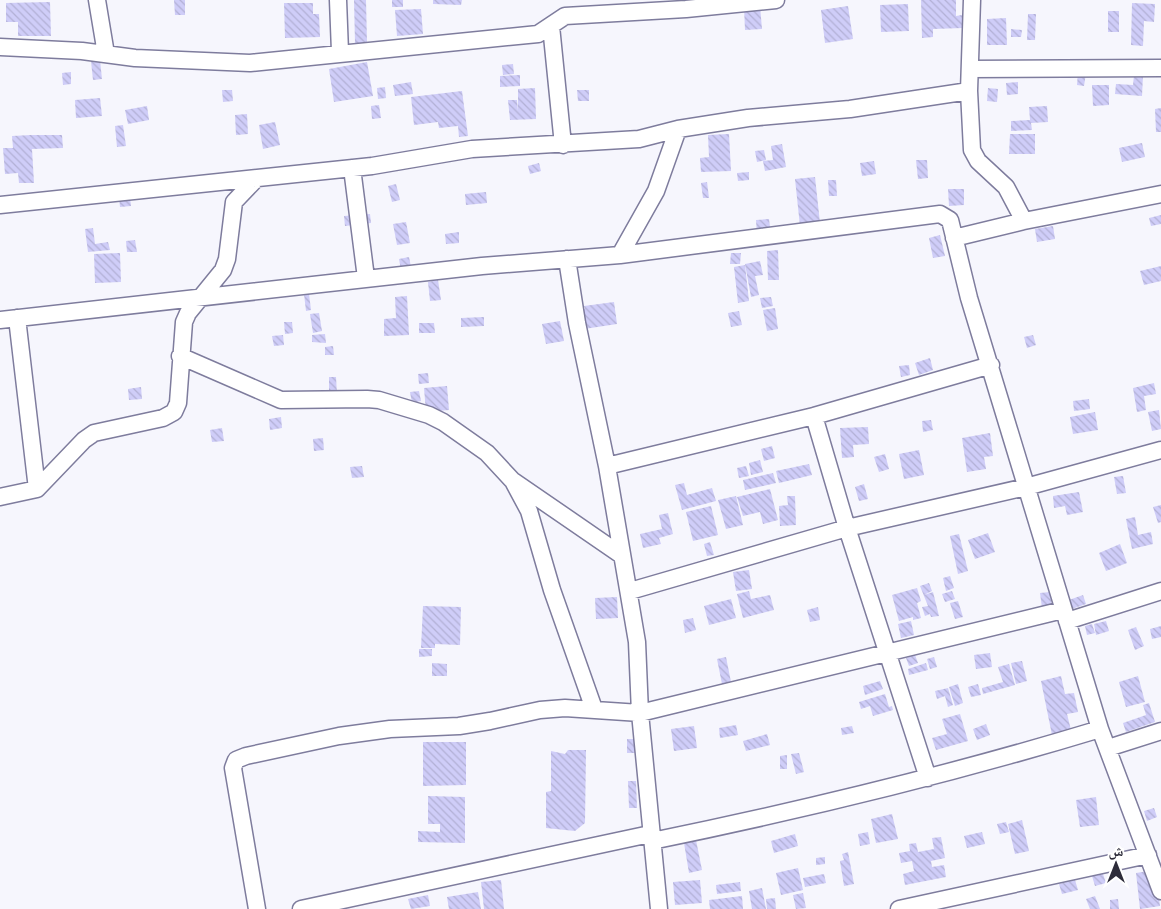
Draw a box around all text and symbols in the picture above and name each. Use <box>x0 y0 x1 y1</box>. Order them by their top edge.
north arrow <box>1091 839 1141 889</box>
text: ش <box>1109 843 1124 860</box>

